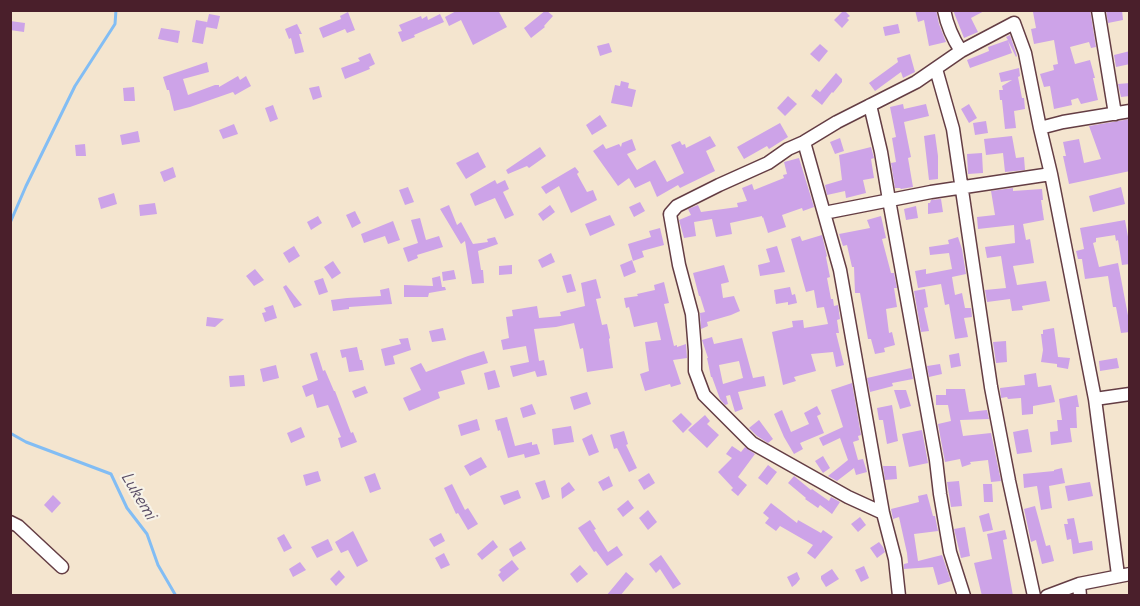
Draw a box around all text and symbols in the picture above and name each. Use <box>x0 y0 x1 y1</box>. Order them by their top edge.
water label: Lukemi <box>116 469 160 523</box>

